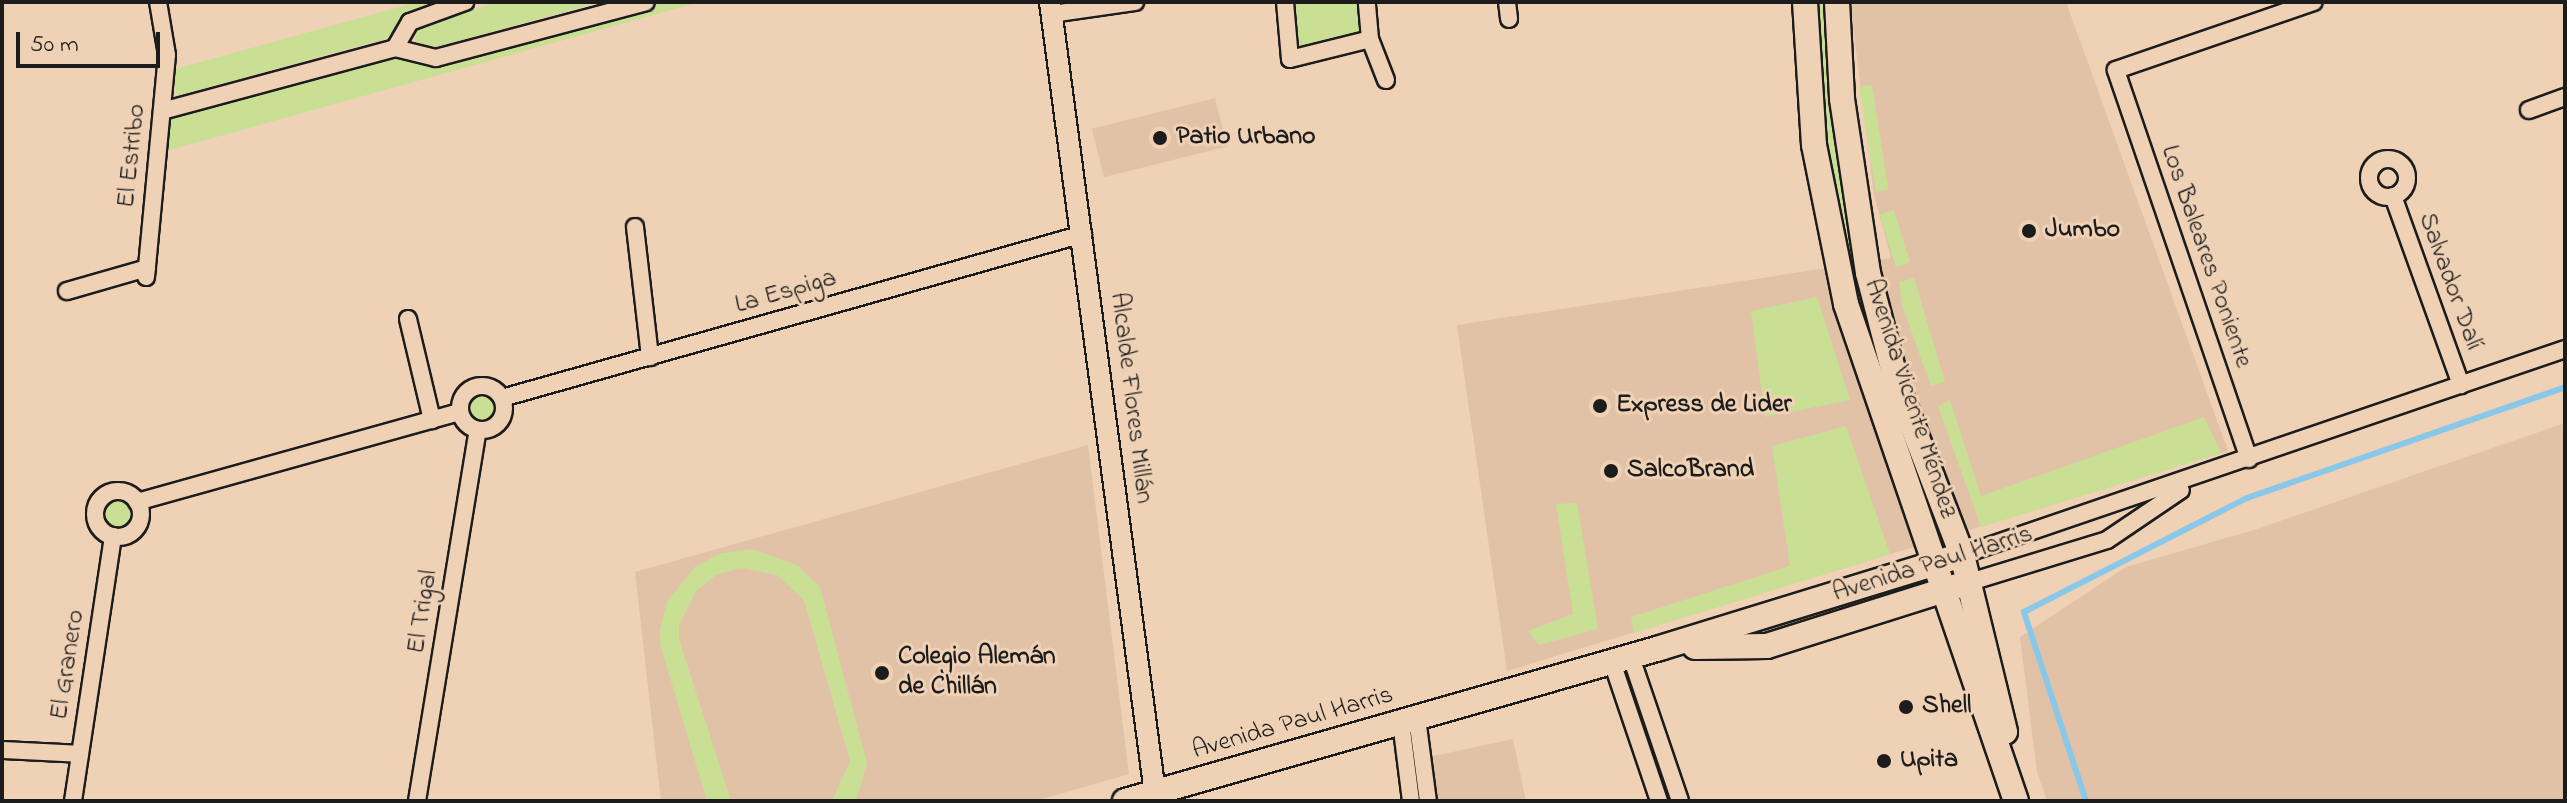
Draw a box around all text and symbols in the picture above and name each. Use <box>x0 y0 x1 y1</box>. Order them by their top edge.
scale bar <box>20 16 164 66</box>
text: 50 m <box>30 28 79 63</box>
street label: El Estribo <box>112 102 154 210</box>
place label: Patio Urbano <box>1176 122 1316 154</box>
marker: Patio Urbano <box>1151 129 1169 147</box>
street label: Los Baleares Poniente <box>2152 142 2258 372</box>
street label: Salvador Dalí <box>2410 209 2488 355</box>
place label: Jumbo <box>2045 215 2120 247</box>
marker: Jumbo <box>2020 222 2038 240</box>
street label: La Espiga <box>732 264 840 322</box>
street label: Avenida Vicente Méndez <box>1856 275 1962 523</box>
street label: Alcalde Flores Millán <box>1102 291 1158 505</box>
place label: Express de Lider <box>1616 390 1792 422</box>
marker: Express de Lider <box>1591 397 1609 415</box>
place label: SalcoBrand <box>1627 455 1754 487</box>
marker: SalcoBrand <box>1602 462 1620 480</box>
street label: Avenida Paul Harris <box>1829 520 2037 610</box>
street label: El Trigal <box>402 568 446 656</box>
street label: El Granero <box>45 608 93 722</box>
place label: Colegio Alemán de Chillán <box>898 642 1056 704</box>
marker: Colegio Alemán de Chillán <box>873 664 891 682</box>
street label: Avenida Paul Harris <box>1189 680 1397 768</box>
place label: Shell <box>1922 691 1971 723</box>
marker: Shell <box>1897 698 1915 716</box>
place label: Upita <box>1900 745 1958 777</box>
marker: Upita <box>1875 752 1893 770</box>

